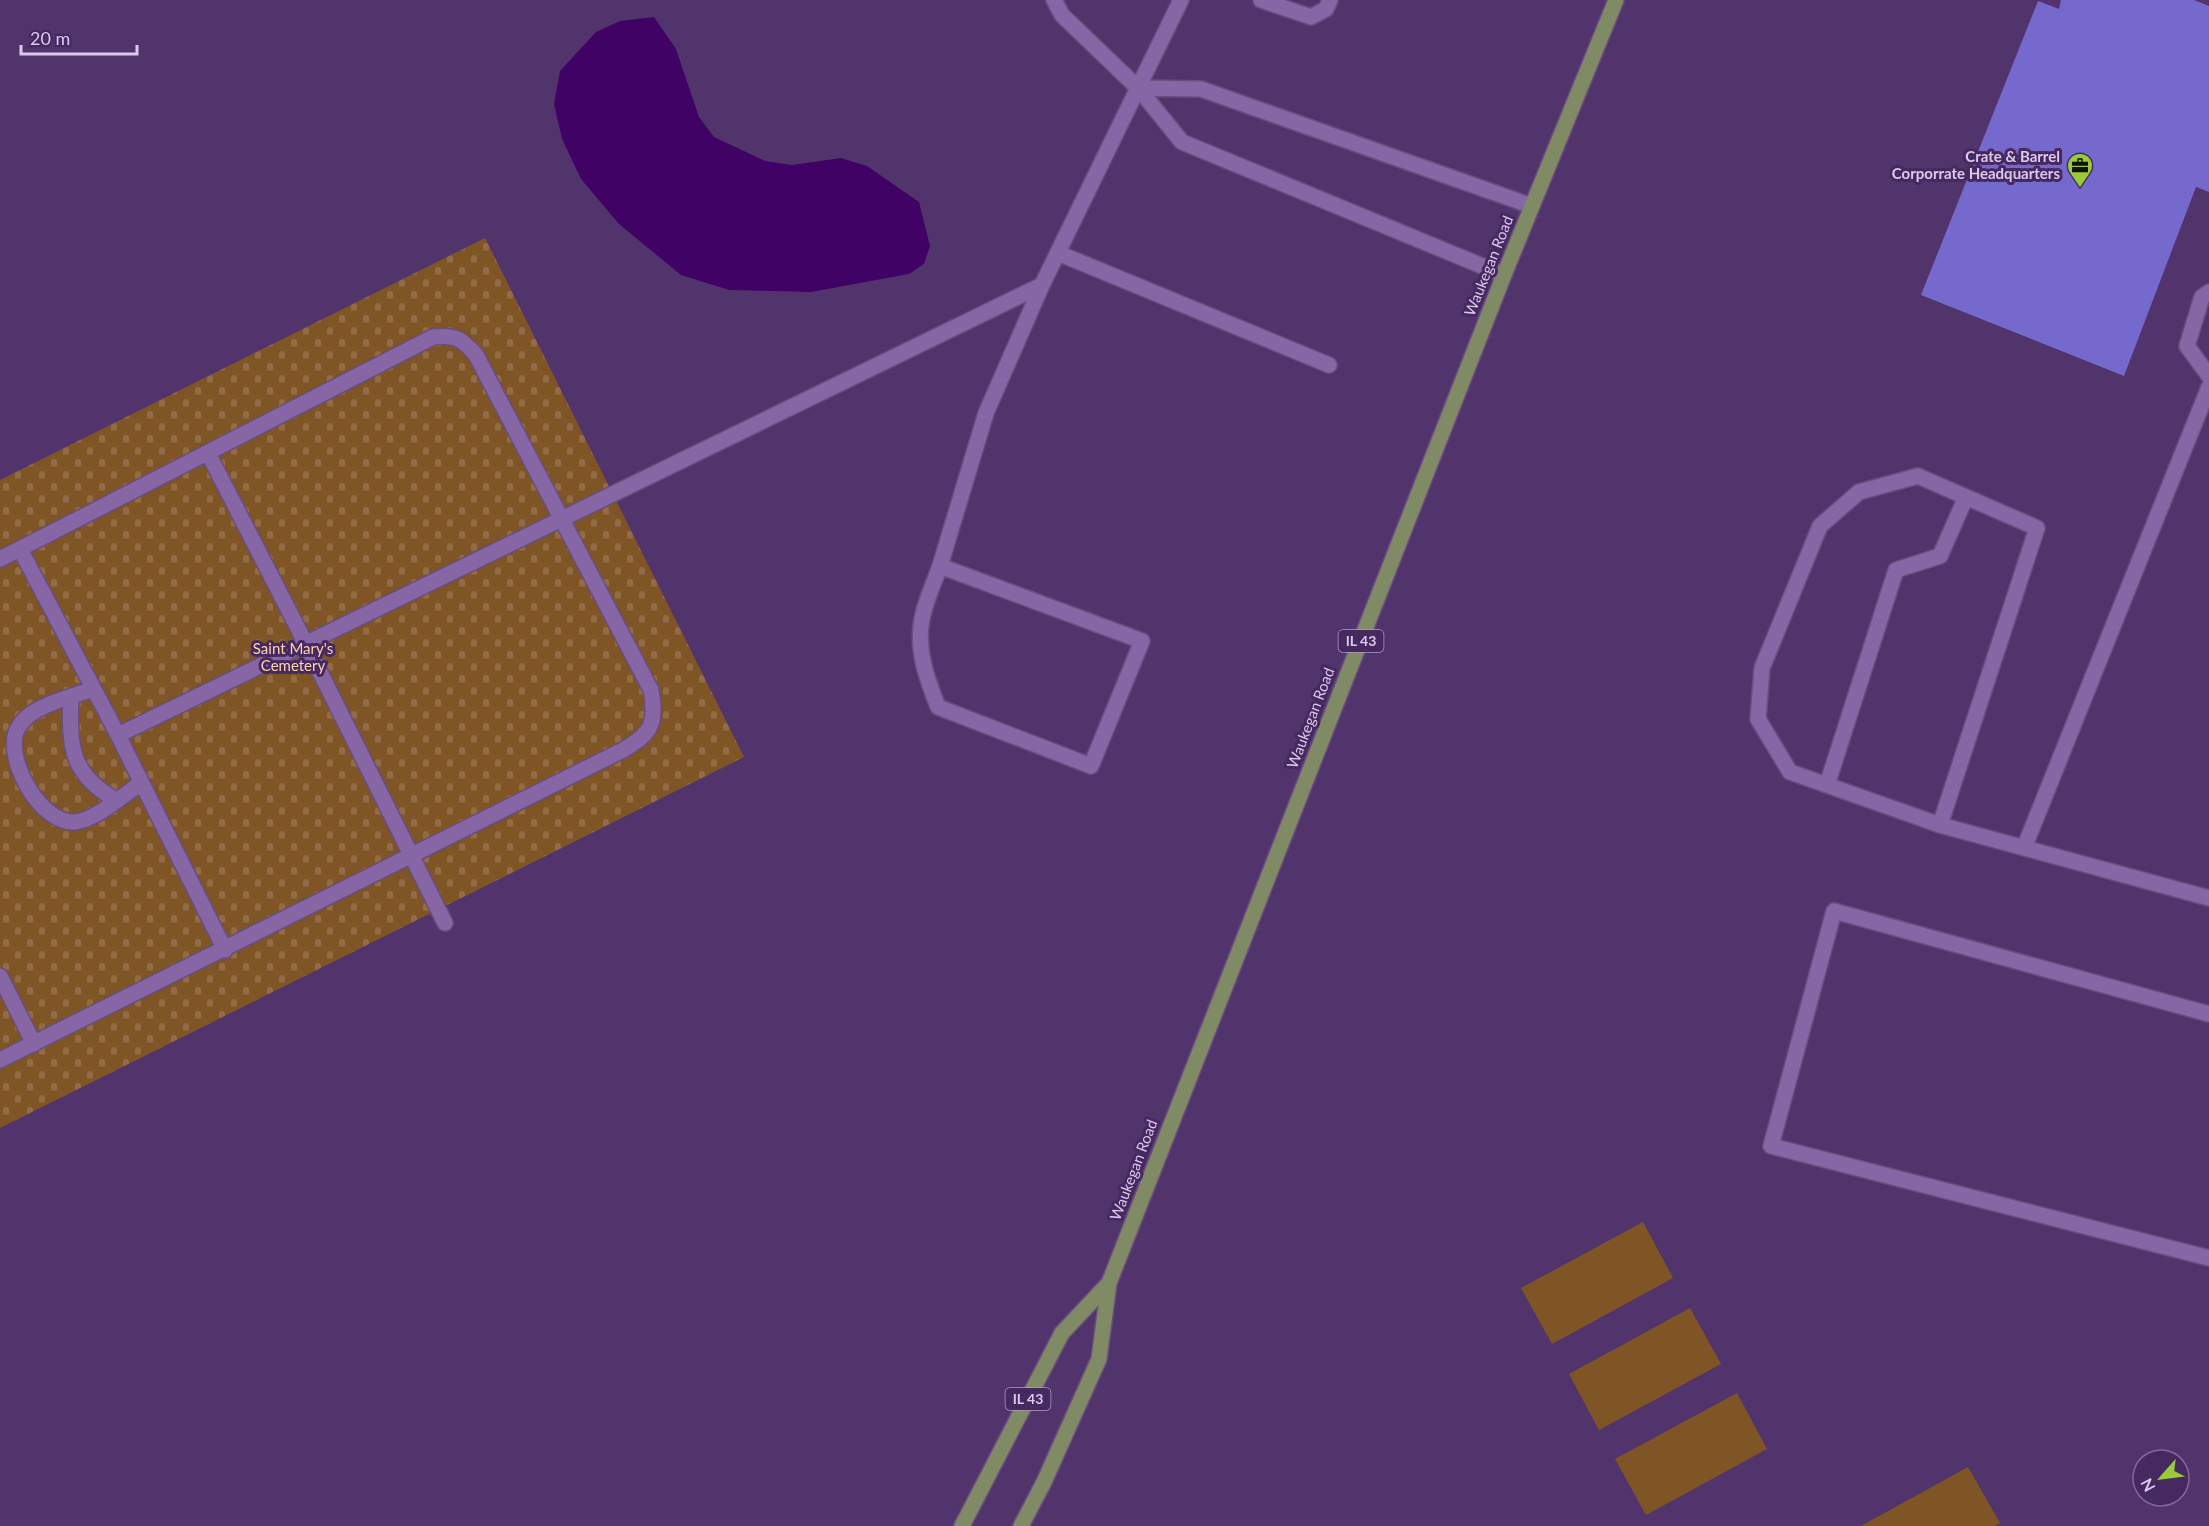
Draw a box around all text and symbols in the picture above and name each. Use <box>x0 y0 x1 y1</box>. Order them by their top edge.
scale bar <box>21 18 136 56</box>
text: 20 m <box>30 27 70 49</box>
place label: Crate & Barrel Corporrate Headquarters <box>1892 147 2060 182</box>
office icon: Crate & Barrel Corporrate Headquarters <box>2065 151 2095 189</box>
street label: Waukegan Road <box>1460 213 1516 318</box>
road number: IL 43 <box>1338 630 1384 652</box>
park label: Saint Mary's Cemetery <box>253 639 333 674</box>
street label: Waukegan Road <box>1283 665 1338 771</box>
street label: Waukegan Road <box>1106 1117 1161 1223</box>
road number: IL 43 <box>1006 1388 1050 1410</box>
north arrow <box>2131 1448 2191 1508</box>
text: N <box>2136 1475 2159 1495</box>

